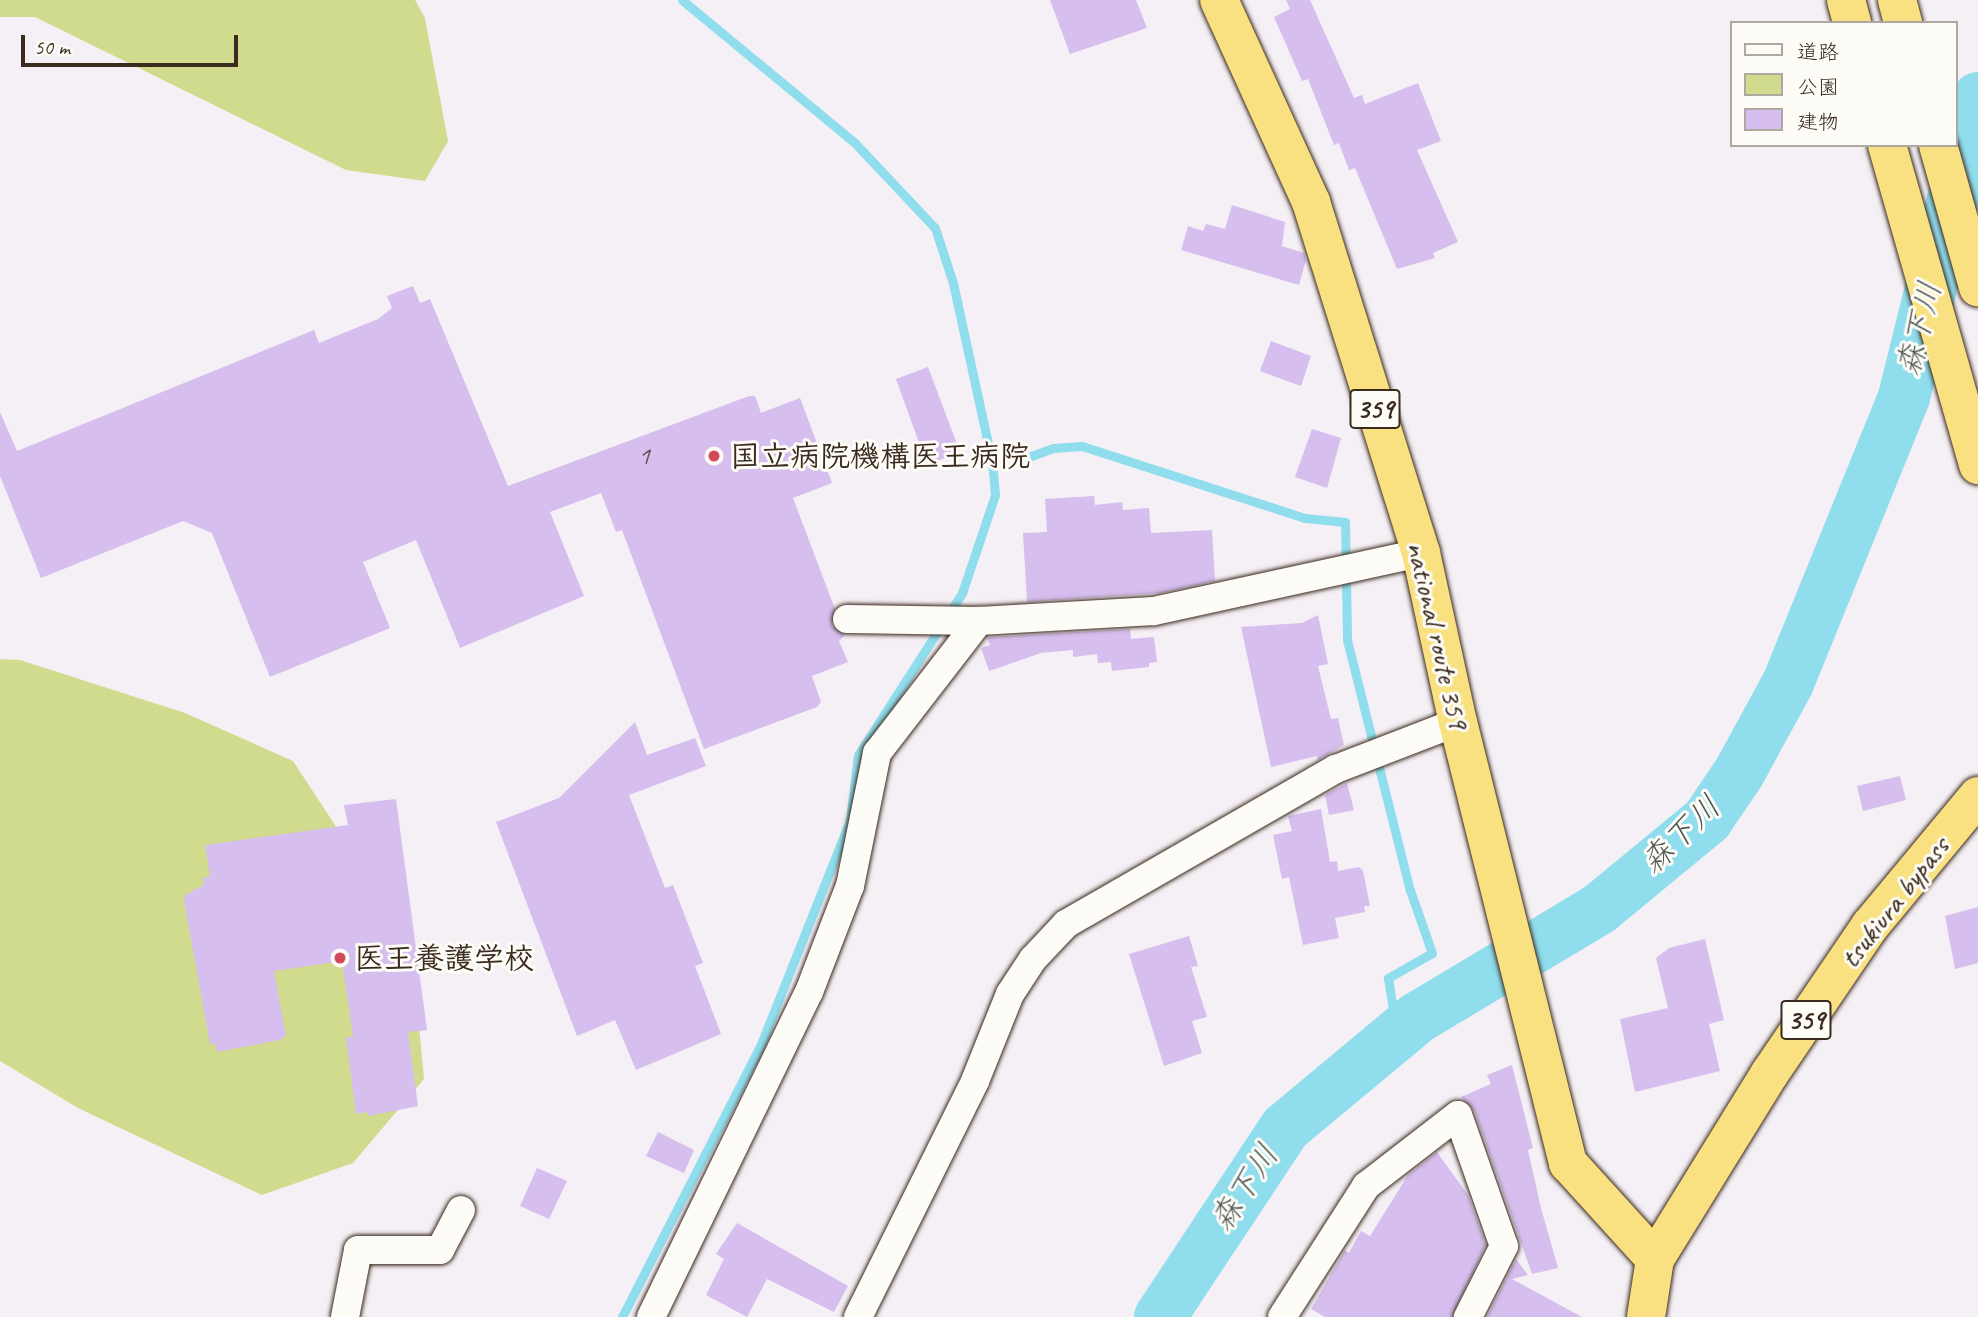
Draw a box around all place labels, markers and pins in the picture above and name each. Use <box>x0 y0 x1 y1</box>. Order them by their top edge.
place label: 国立病院機構医王病院 <box>730 438 1030 474</box>
marker: 国立病院機構医王病院 <box>704 446 724 466</box>
place label: 医王養護学校 <box>354 940 534 976</box>
marker: 医王養護学校 <box>332 950 348 966</box>

